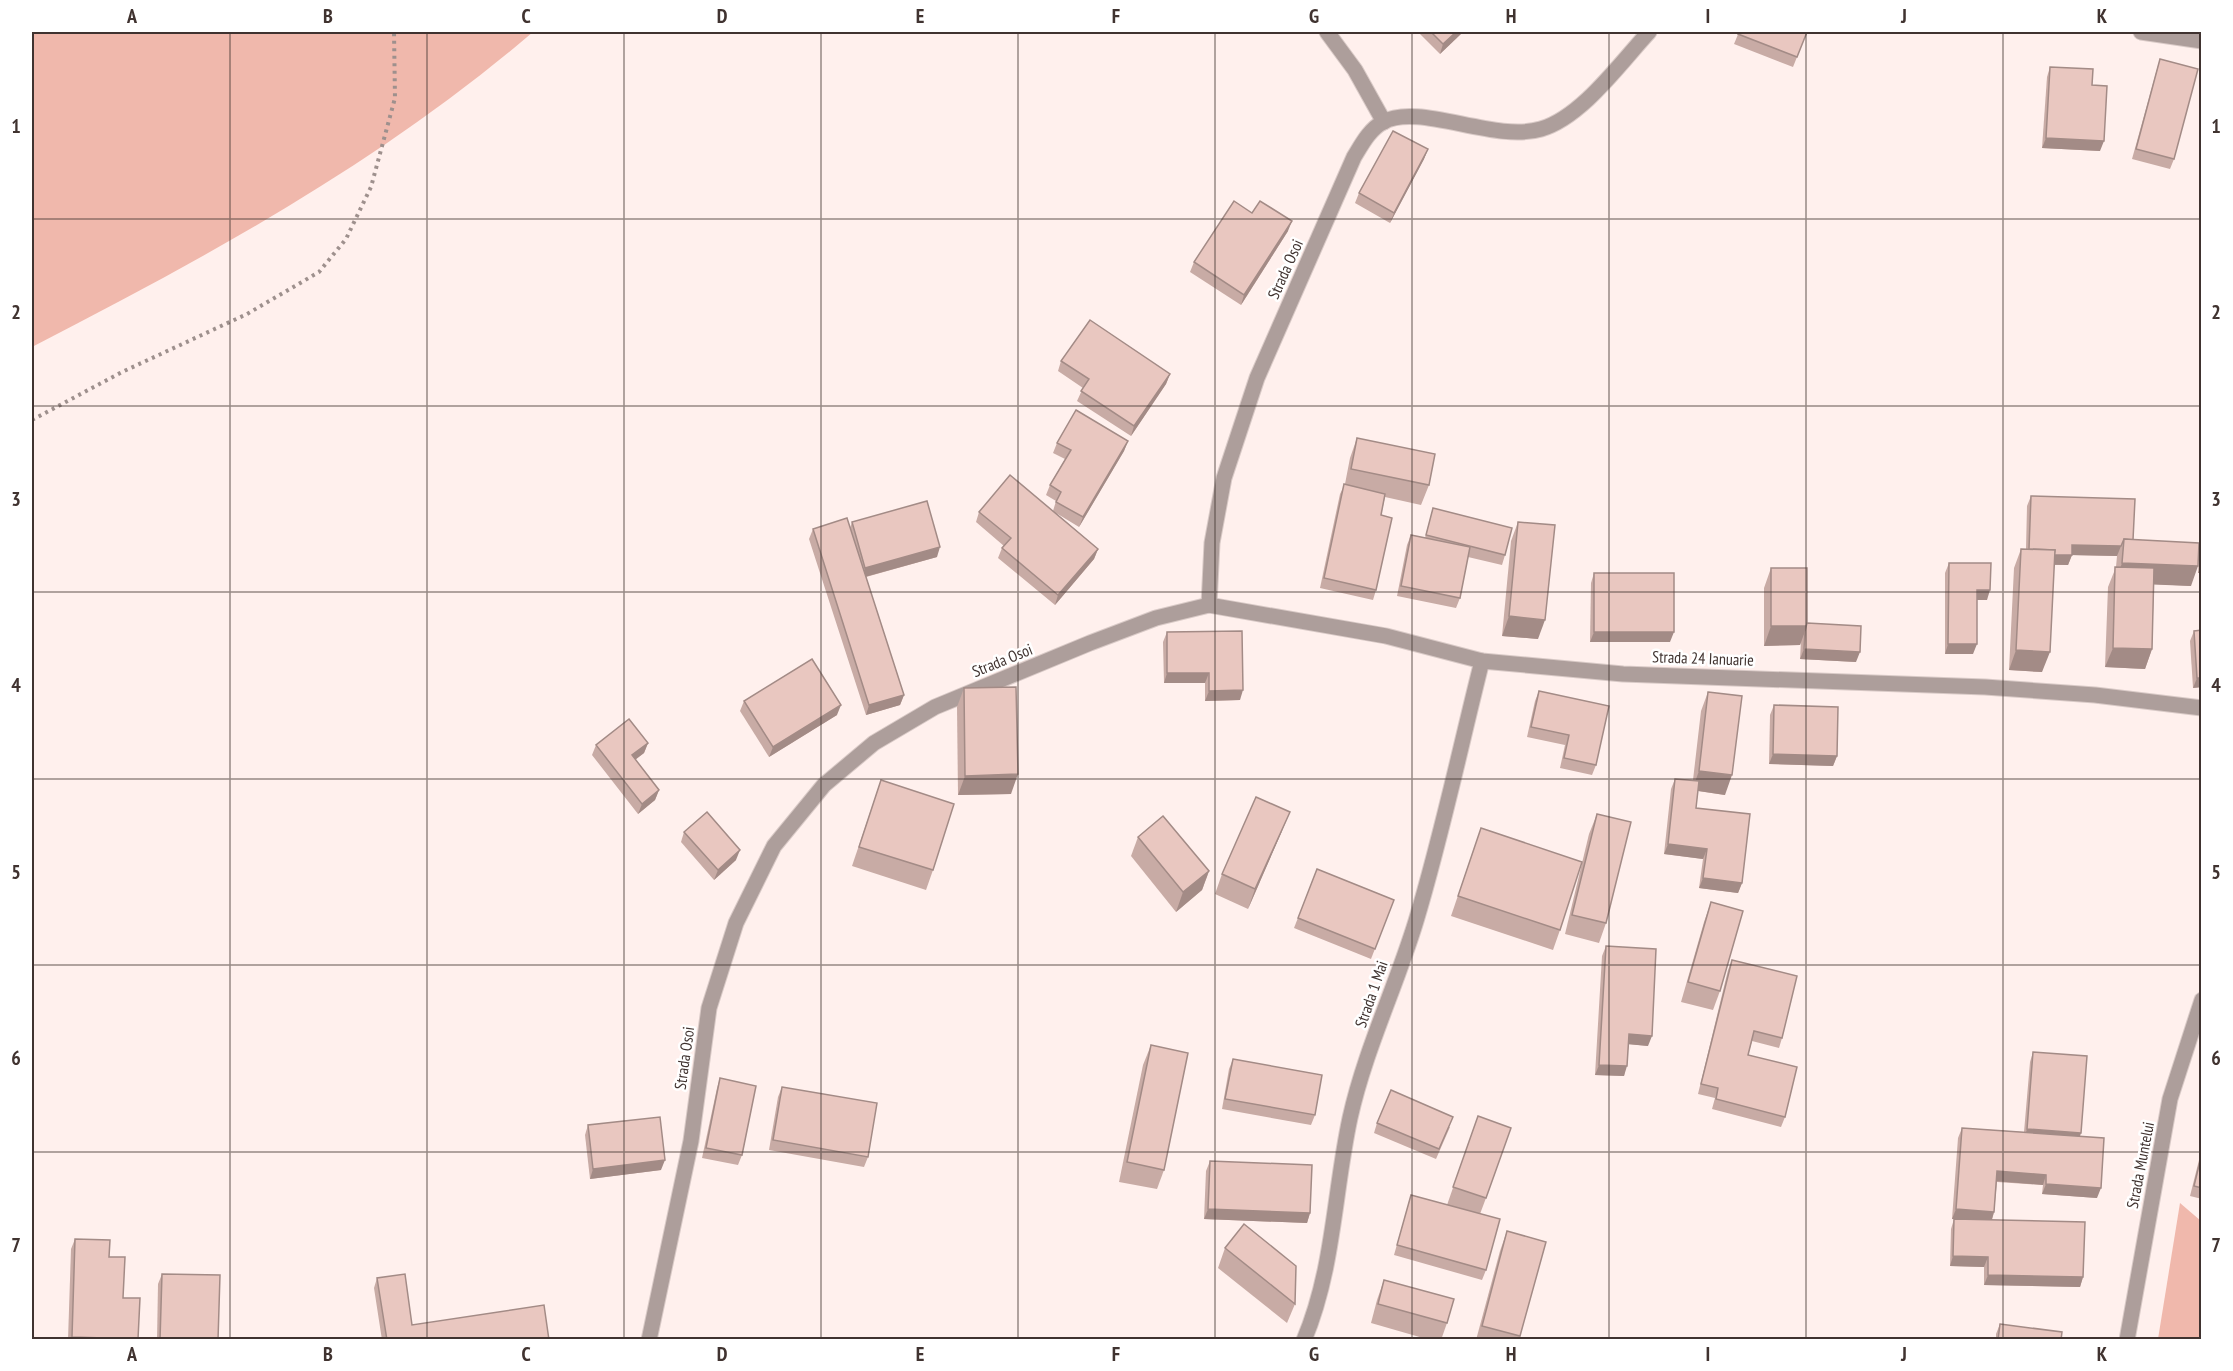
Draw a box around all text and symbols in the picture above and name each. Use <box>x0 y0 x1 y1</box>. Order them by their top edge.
text: A <box>126 3 138 29</box>
text: B <box>323 3 333 29</box>
text: C <box>521 3 531 29</box>
text: D <box>717 3 728 29</box>
text: E <box>916 3 924 29</box>
text: F <box>1112 3 1120 29</box>
text: G <box>1309 3 1319 29</box>
text: H <box>1506 3 1516 29</box>
text: I <box>1706 3 1710 29</box>
text: J <box>1900 3 1907 29</box>
text: K <box>2097 3 2108 29</box>
text: 1 <box>11 113 21 139</box>
text: 1 <box>2211 113 2221 139</box>
street label: Strada Osoi <box>1263 236 1307 302</box>
text: 2 <box>11 299 21 325</box>
text: 2 <box>2211 299 2221 325</box>
text: 3 <box>11 486 21 512</box>
text: 3 <box>2211 486 2221 512</box>
street label: Strada Osoi <box>969 639 1035 681</box>
street label: Strada 24 Ianuarie <box>1652 646 1754 670</box>
text: 4 <box>11 672 21 698</box>
text: 4 <box>2211 672 2221 698</box>
text: 5 <box>11 859 21 885</box>
text: 5 <box>2211 859 2221 885</box>
street label: Strada 1 Mai <box>1350 958 1392 1030</box>
street label: Strada Osoi <box>670 1025 698 1091</box>
text: 6 <box>11 1045 21 1071</box>
text: 6 <box>2211 1045 2221 1071</box>
street label: Strada Muntelui <box>2122 1120 2158 1210</box>
text: 7 <box>11 1232 21 1258</box>
text: 7 <box>2211 1232 2221 1258</box>
text: A <box>126 1341 138 1367</box>
text: B <box>323 1341 333 1367</box>
text: C <box>521 1341 531 1367</box>
text: D <box>717 1341 728 1367</box>
text: E <box>916 1341 924 1367</box>
text: F <box>1112 1341 1120 1367</box>
text: G <box>1309 1341 1319 1367</box>
text: H <box>1506 1341 1516 1367</box>
text: I <box>1706 1341 1710 1367</box>
text: J <box>1900 1341 1907 1367</box>
text: K <box>2097 1341 2108 1367</box>

